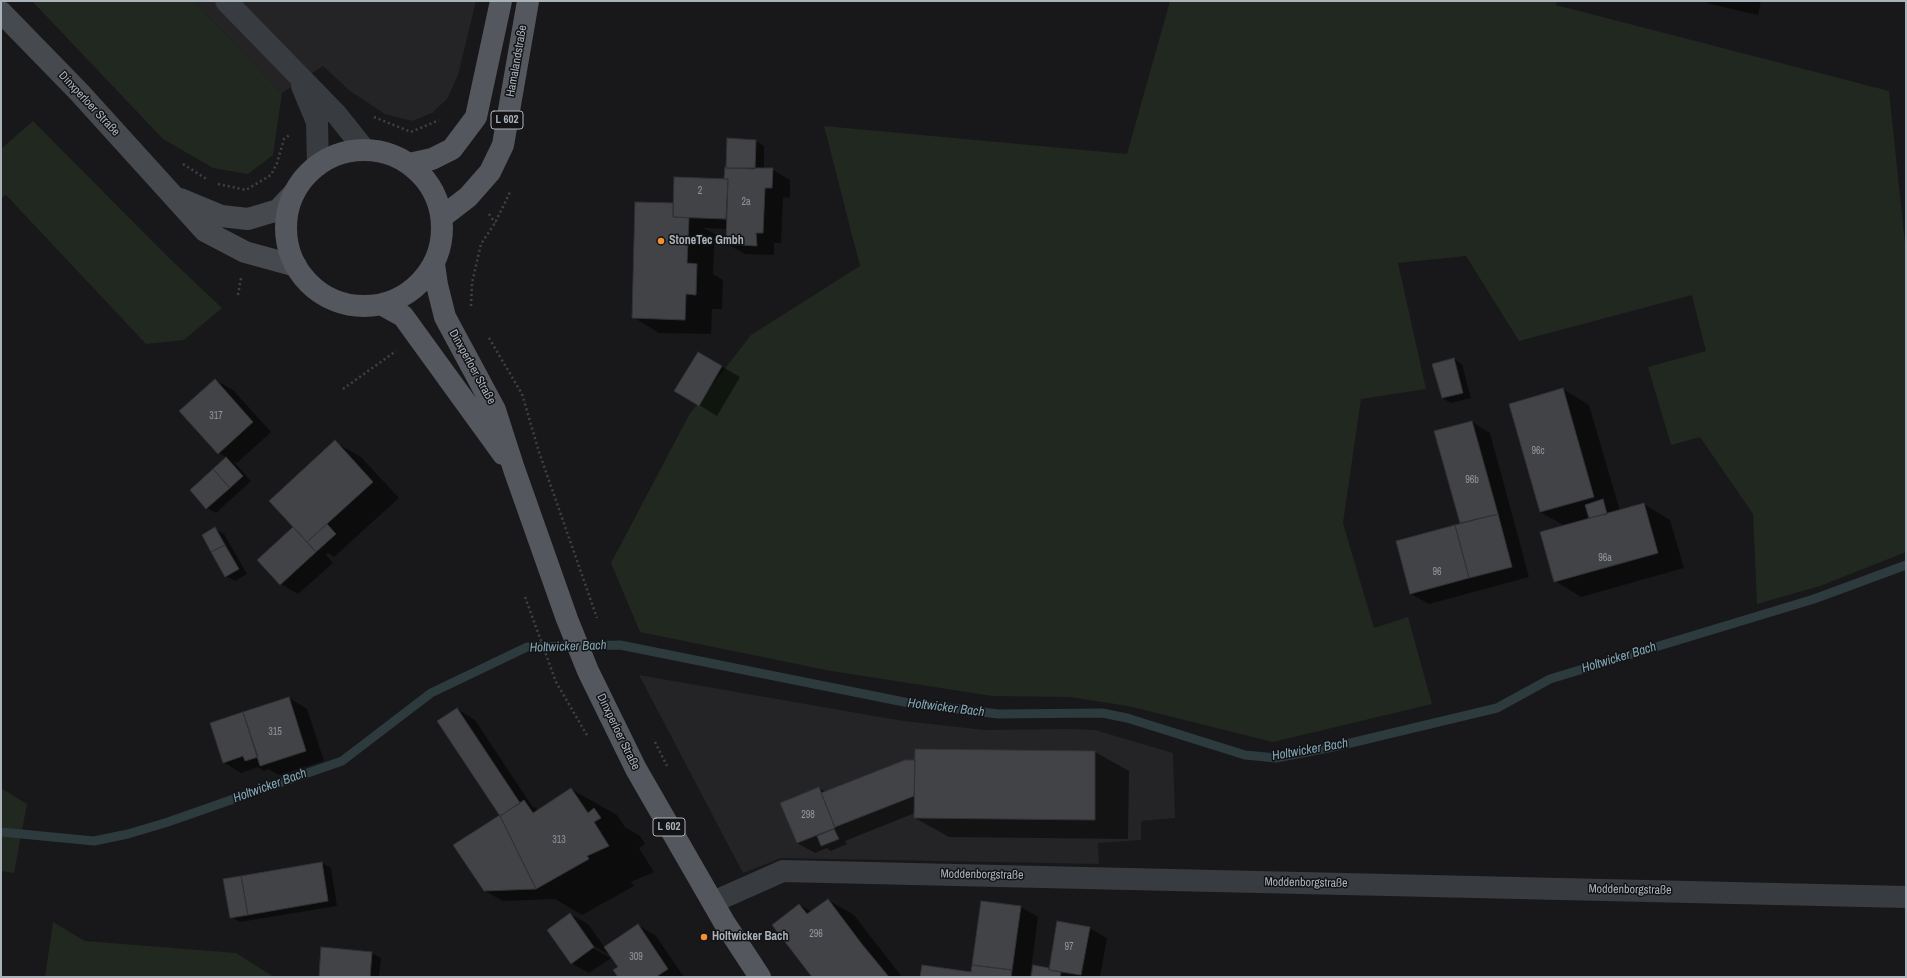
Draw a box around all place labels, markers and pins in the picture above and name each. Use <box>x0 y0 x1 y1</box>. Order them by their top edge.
place label: StoneTec Gmbh <box>669 234 744 248</box>
marker: StoneTec Gmbh <box>656 236 666 246</box>
place label: Holtwicker Bach <box>712 930 789 944</box>
marker: Holtwicker Bach <box>699 932 709 942</box>

